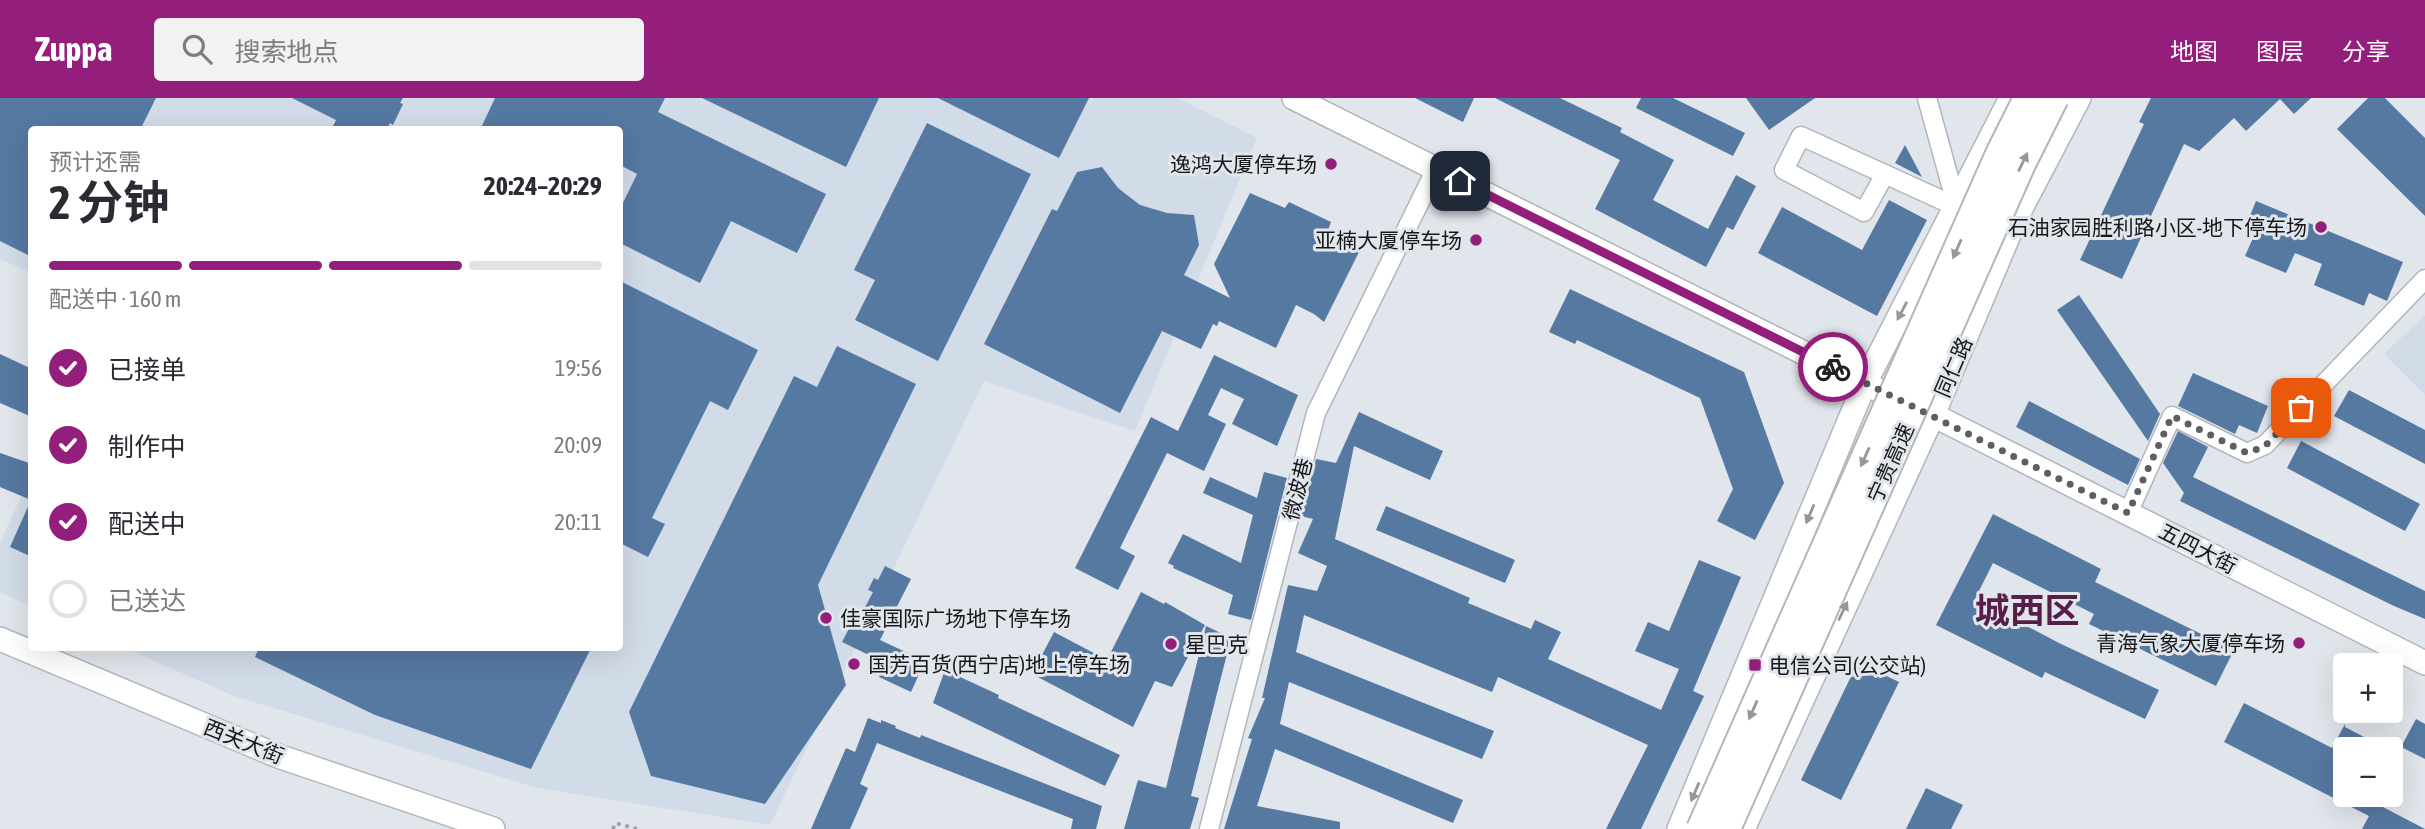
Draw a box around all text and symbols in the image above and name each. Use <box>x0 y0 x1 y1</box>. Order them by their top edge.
search box <box>154 18 644 81</box>
text: Zuppa <box>35 30 112 68</box>
icon: search <box>178 30 216 68</box>
text: 搜索地点 <box>234 37 338 67</box>
text: 地图 <box>2170 38 2218 65</box>
text: 图层 <box>2256 38 2304 65</box>
text: 分享 <box>2342 38 2390 65</box>
text: 预计还需 <box>49 149 141 175</box>
pin <box>1430 151 1490 211</box>
place label: 逸鸿大厦停车场 <box>1170 152 1317 176</box>
one-way arrow <box>2017 152 2029 172</box>
marker: 逸鸿大厦停车场 <box>1323 156 1339 172</box>
icon: home <box>1441 162 1479 200</box>
text: 20:24–20:29 <box>484 171 602 201</box>
text: 2 分钟 <box>49 176 169 229</box>
place label: 石油家园胜利路小区-地下停车场 <box>2008 215 2307 239</box>
marker: 石油家园胜利路小区-地下停车场 <box>2313 219 2329 235</box>
place label: 亚楠大厦停车场 <box>1315 228 1462 252</box>
marker: 亚楠大厦停车场 <box>1468 232 1484 248</box>
one-way arrow <box>1951 239 1963 259</box>
text: 配送中 · 160 m <box>49 286 181 312</box>
one-way arrow <box>1896 302 1908 321</box>
courier <box>1798 332 1868 402</box>
street label: 同仁路 <box>1930 333 1976 401</box>
icon: bike <box>1814 348 1852 386</box>
icon: check <box>49 349 87 387</box>
text: 已接单 <box>108 355 186 385</box>
text: 19:56 <box>555 355 602 381</box>
pin <box>2271 378 2331 438</box>
icon: bag <box>2282 389 2320 427</box>
street label: 宁贵高速 <box>1862 420 1918 506</box>
icon: check <box>49 426 87 464</box>
text: 制作中 <box>108 432 186 462</box>
text: 20:09 <box>554 432 602 458</box>
one-way arrow <box>1859 447 1871 467</box>
street label: 微波巷 <box>1278 456 1316 522</box>
icon: check <box>49 503 87 541</box>
one-way arrow <box>1805 504 1816 525</box>
text: 配送中 <box>108 509 186 539</box>
text: 20:11 <box>554 509 602 535</box>
street label: 五四大街 <box>2155 518 2241 578</box>
text: 已送达 <box>108 586 186 616</box>
district label: 城西区 <box>1974 590 2080 630</box>
one-way arrow <box>1837 601 1849 621</box>
place label: 佳豪国际广场地下停车场 <box>840 606 1071 630</box>
marker: 佳豪国际广场地下停车场 <box>818 610 834 626</box>
place label: 青海气象大厦停车场 <box>2096 631 2285 655</box>
place label: 星巴克 <box>1185 632 1248 656</box>
marker: 青海气象大厦停车场 <box>2291 635 2307 651</box>
marker: 星巴克 <box>1163 636 1179 652</box>
place label: 国芳百货(西宁店)地上停车场 <box>868 652 1130 676</box>
place label: 电信公司(公交站) <box>1769 653 1926 677</box>
map controls <box>2333 653 2403 807</box>
button: + <box>2333 653 2403 723</box>
marker: 国芳百货(西宁店)地上停车场 <box>846 656 862 672</box>
marker: 电信公司(公交站) <box>1747 657 1763 673</box>
one-way arrow <box>1747 699 1758 720</box>
street label: 西关大街 <box>201 714 287 768</box>
button: − <box>2333 737 2403 807</box>
one-way arrow <box>1689 781 1700 802</box>

